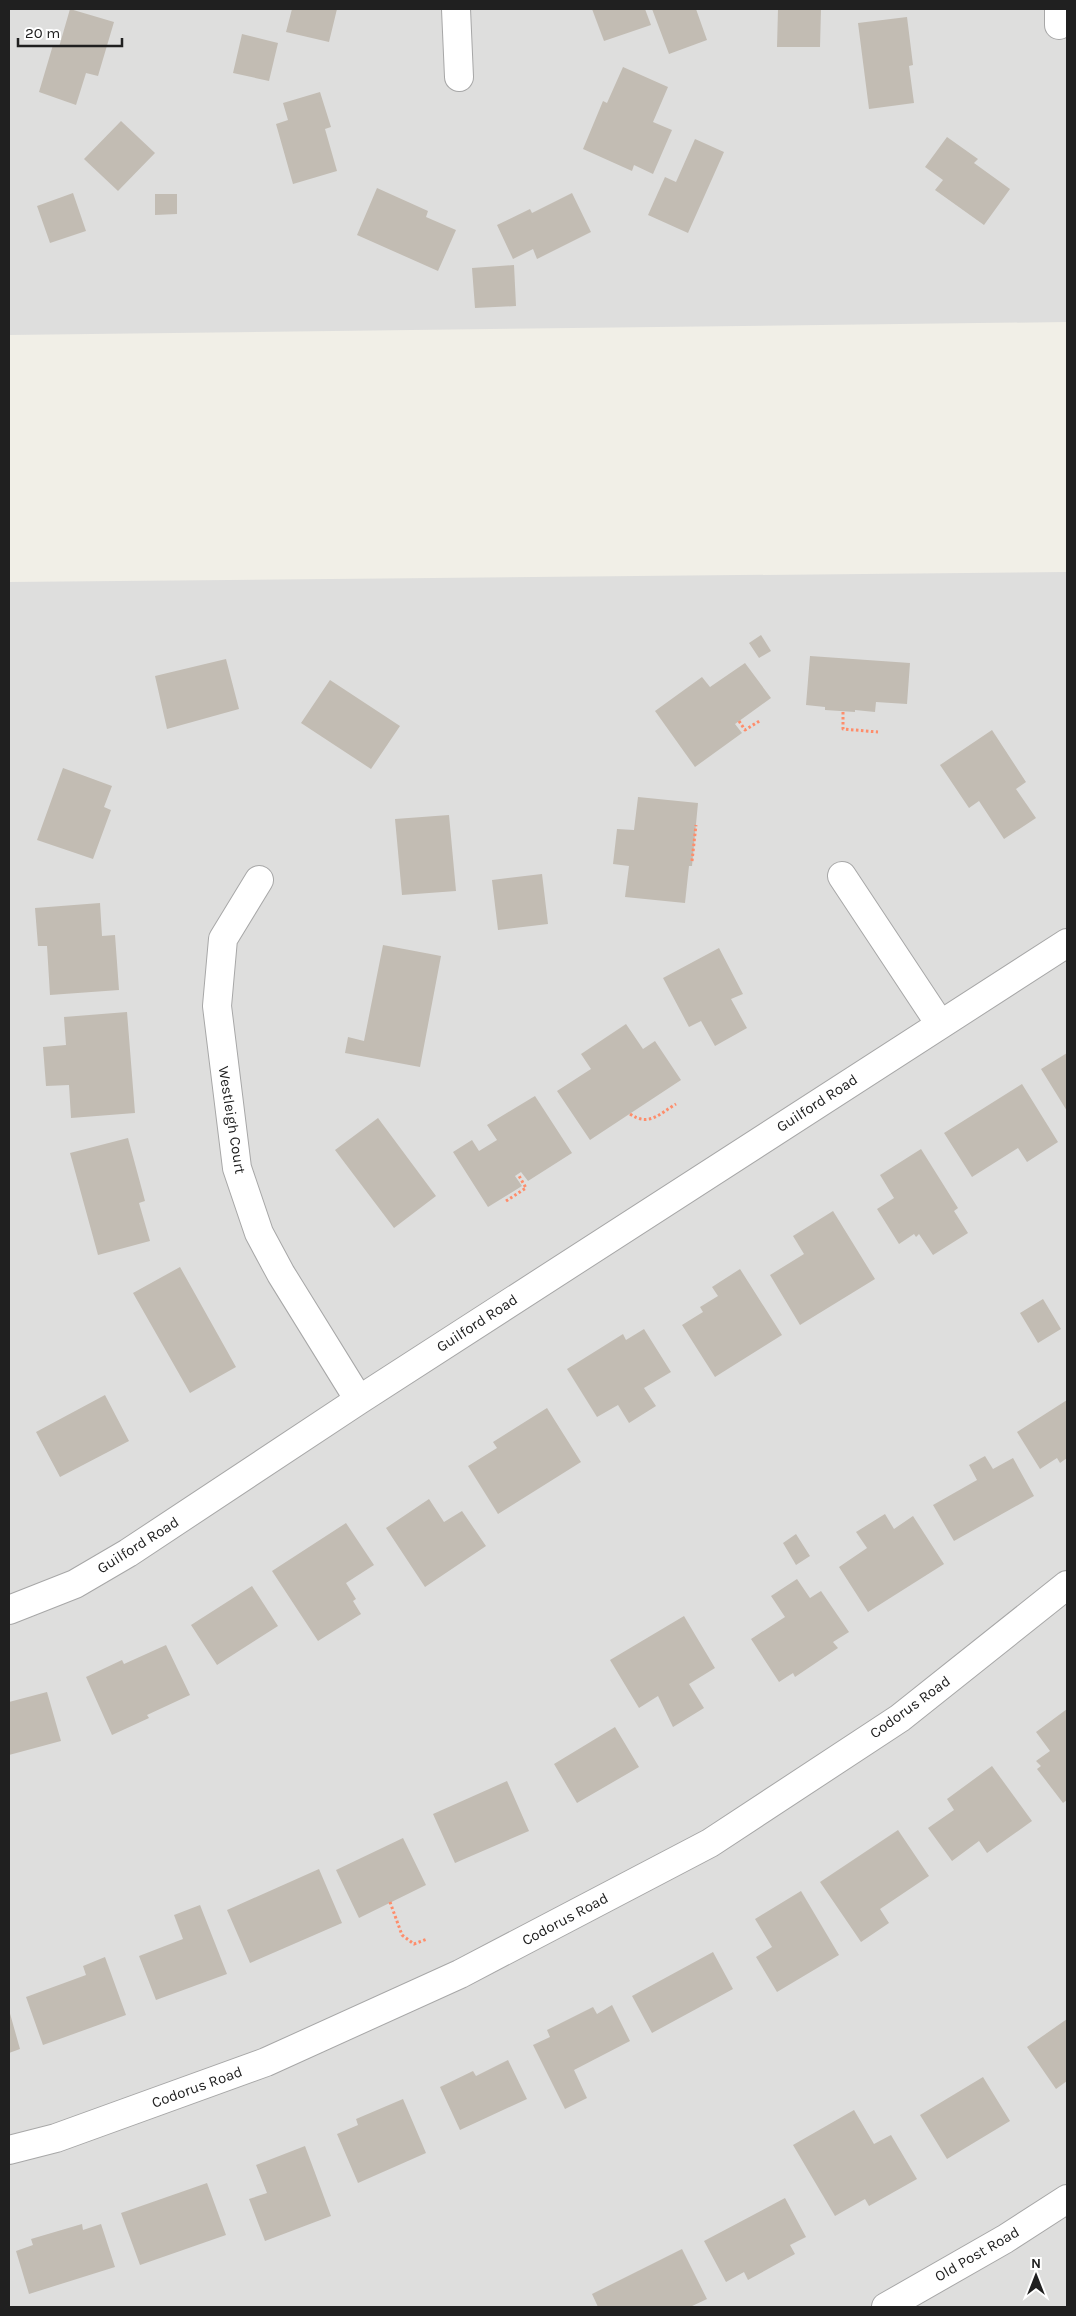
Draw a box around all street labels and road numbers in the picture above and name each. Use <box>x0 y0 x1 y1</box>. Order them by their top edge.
street label: Westleigh Court <box>215 1065 249 1176</box>
street label: Guilford Road <box>773 1070 861 1136</box>
street label: Guilford Road <box>433 1290 521 1356</box>
street label: Guilford Road <box>94 1513 182 1577</box>
street label: Codorus Road <box>866 1672 954 1742</box>
street label: Codorus Road <box>519 1889 611 1949</box>
street label: Codorus Road <box>149 2062 245 2112</box>
street label: Old Post Road <box>932 2223 1022 2285</box>

